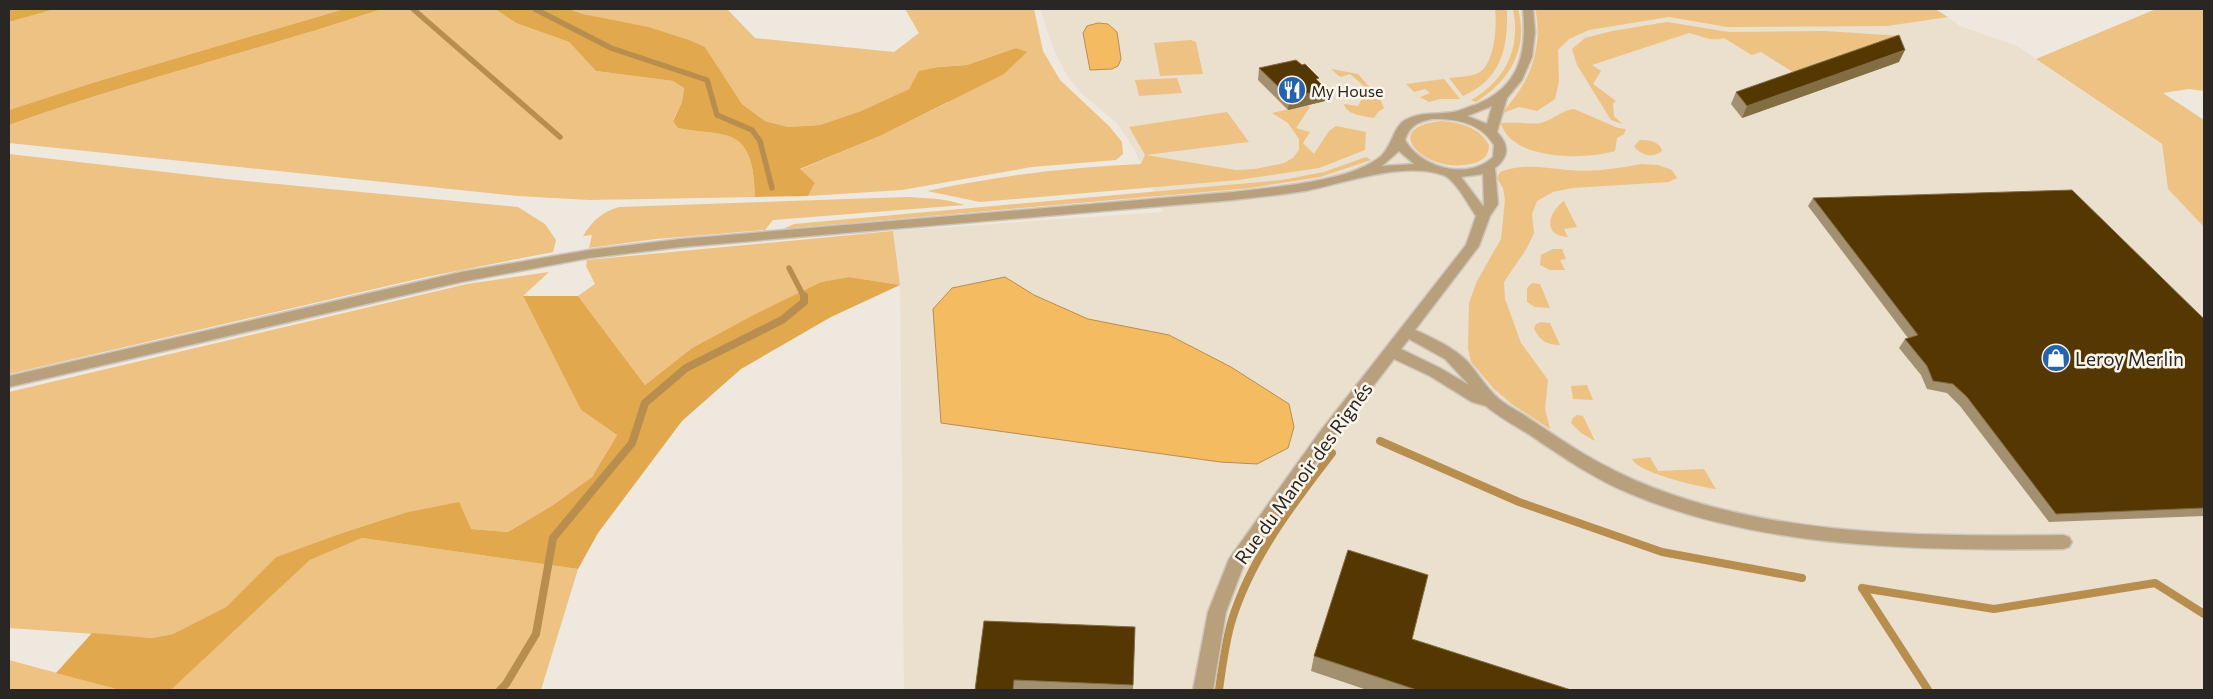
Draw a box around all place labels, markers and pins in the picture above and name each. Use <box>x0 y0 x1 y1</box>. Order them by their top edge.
restaurant icon: My House <box>1277 75 1307 105</box>
place label: My House <box>1311 81 1383 100</box>
shop icon: Leroy Merlin <box>2041 343 2071 373</box>
place label: Leroy Merlin <box>2075 347 2184 370</box>

